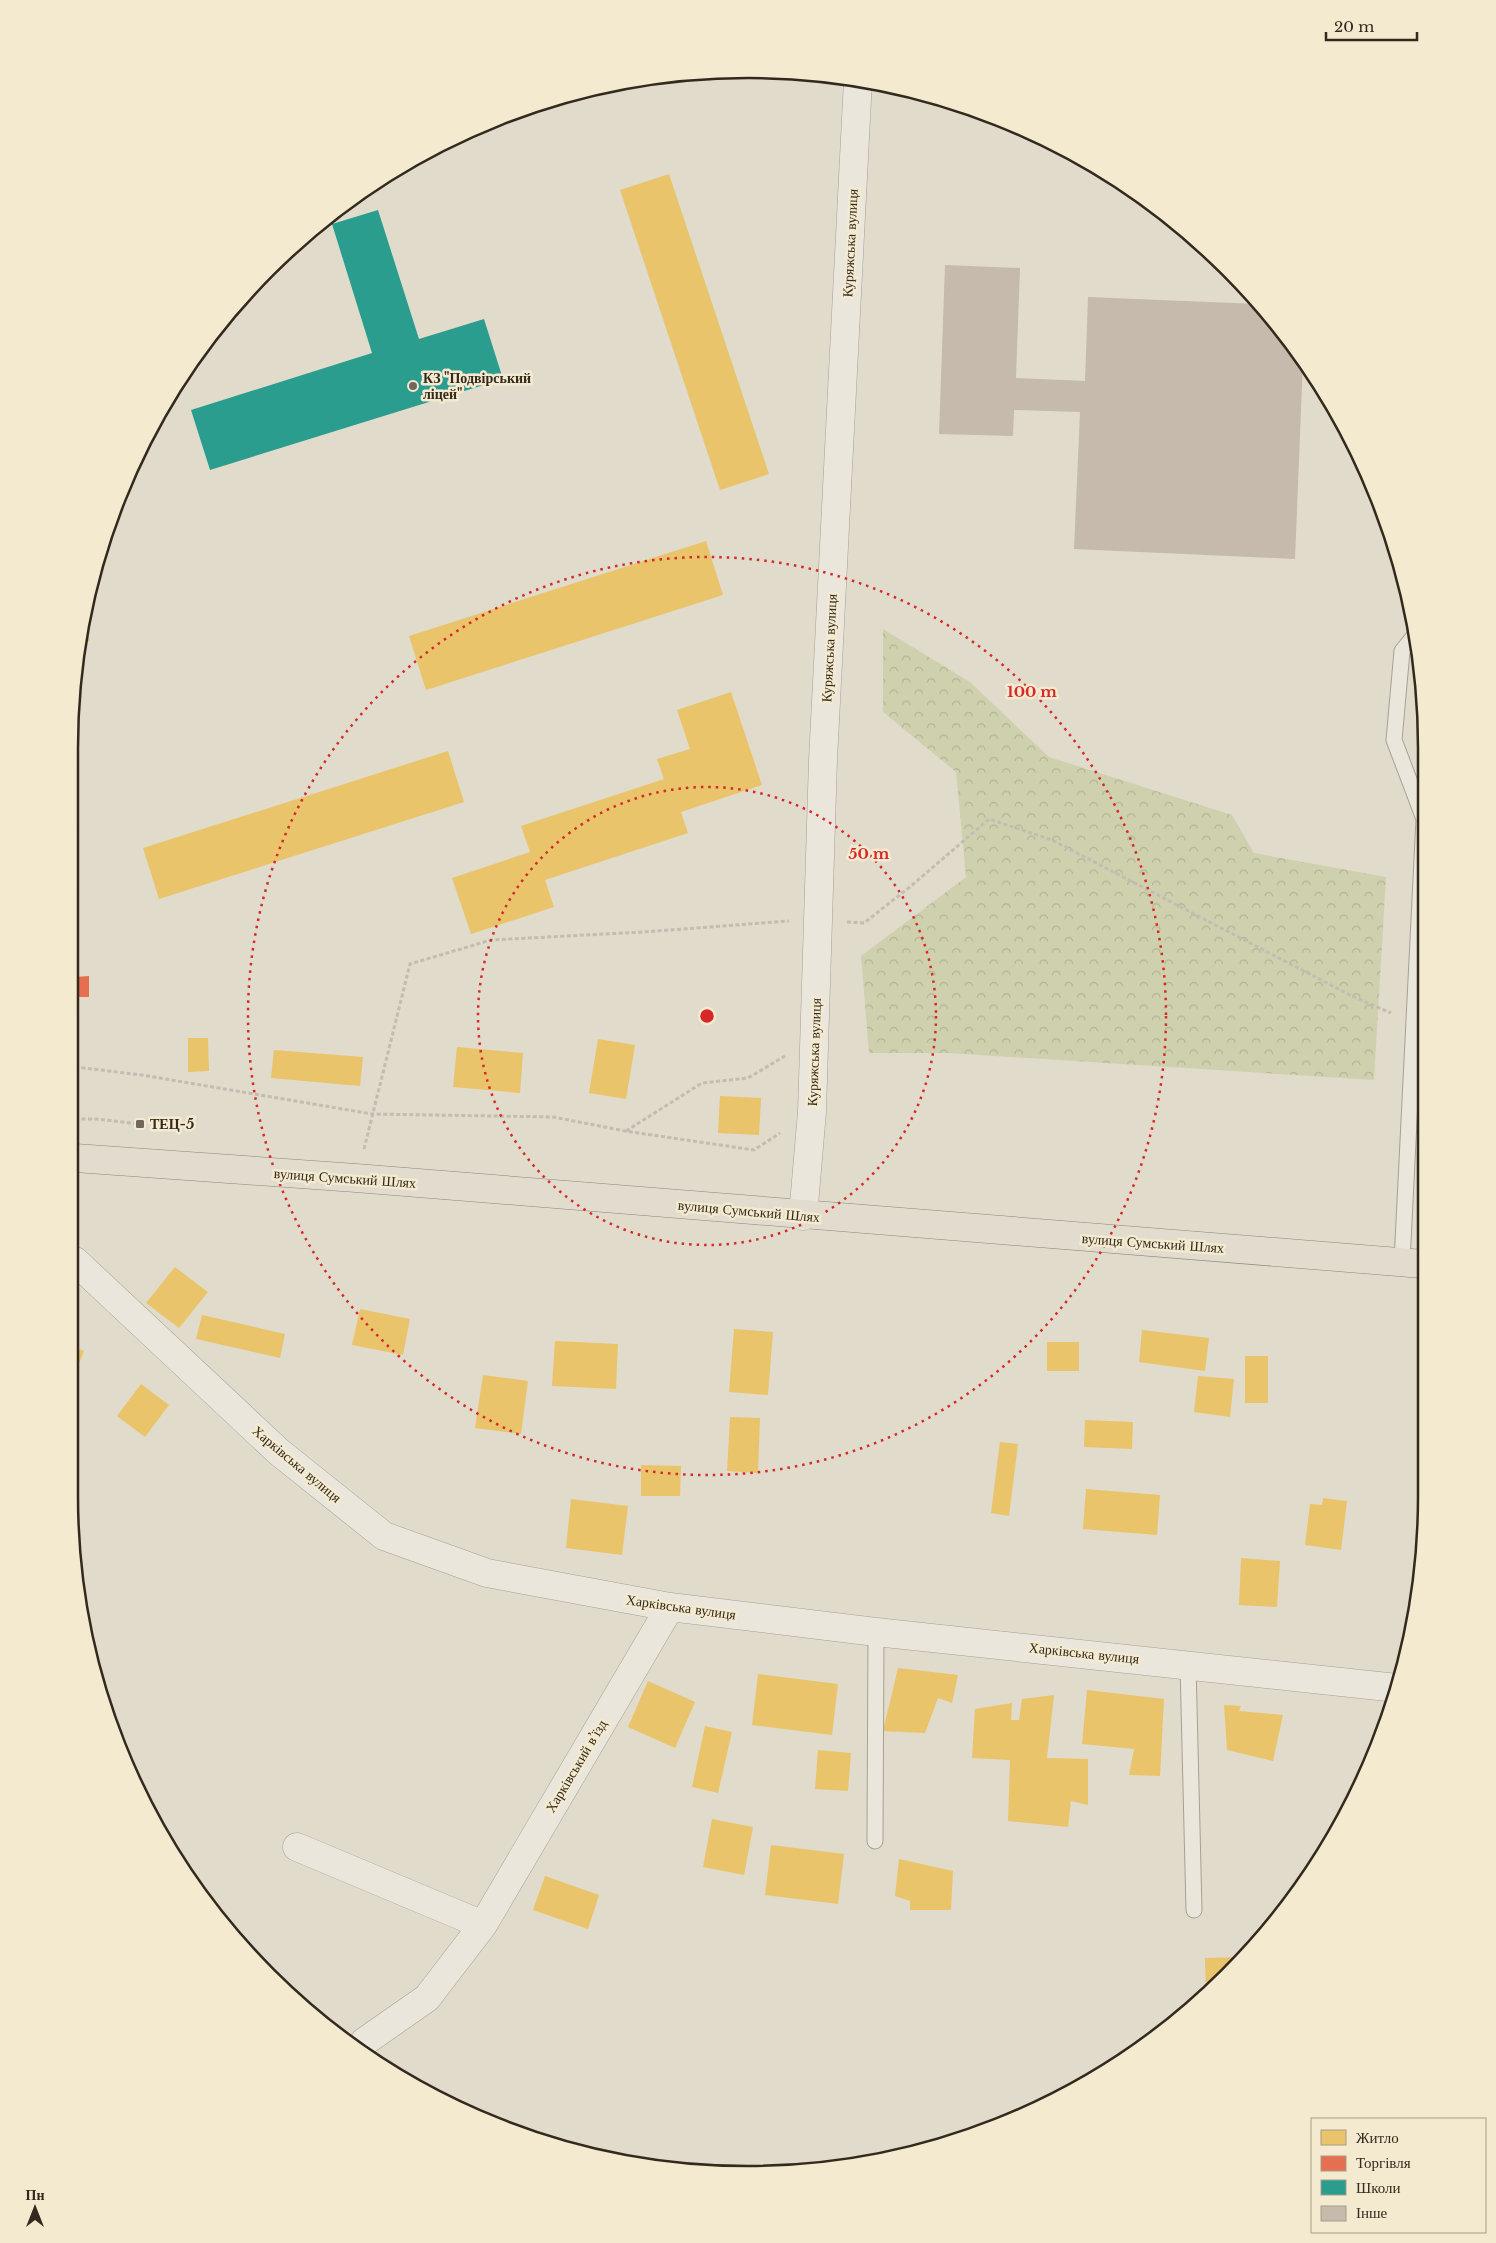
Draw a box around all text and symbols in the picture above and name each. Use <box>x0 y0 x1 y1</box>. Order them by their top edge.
scale bar <box>1326 10 1417 42</box>
text: 20 m <box>1334 17 1374 36</box>
street label: Куряжська вулиця <box>838 188 862 298</box>
place label: КЗ "Подвірський ліцей" <box>423 369 531 403</box>
marker: КЗ "Подвірський ліцей" <box>407 380 419 392</box>
street label: Куряжська вулиця <box>817 593 841 703</box>
text: 100 m <box>1007 682 1057 701</box>
text: 50 m <box>849 844 890 863</box>
street label: Куряжська вулиця <box>803 997 825 1107</box>
centre of rings <box>698 1007 716 1025</box>
place label: ТЕЦ-5 <box>150 1115 194 1133</box>
marker: ТЕЦ-5 <box>134 1118 146 1130</box>
street label: вулиця Сумський Шлях <box>273 1164 417 1192</box>
street label: вулиця Сумський Шлях <box>677 1196 821 1226</box>
street label: вулиця Сумський Шлях <box>1081 1229 1225 1257</box>
street label: Харківська вулиця <box>249 1421 346 1507</box>
street label: Харківська вулиця <box>625 1590 738 1624</box>
street label: Харківська вулиця <box>1028 1638 1141 1668</box>
street label: Харківський в’їзд <box>541 1716 611 1816</box>
legend <box>1311 2118 1486 2233</box>
text: Житло <box>1356 2128 1399 2147</box>
text: Торгівля <box>1356 2153 1411 2172</box>
text: Школи <box>1356 2178 1400 2197</box>
north arrow <box>10 2183 60 2233</box>
text: Пн <box>26 2186 44 2204</box>
text: Інше <box>1356 2203 1388 2222</box>

